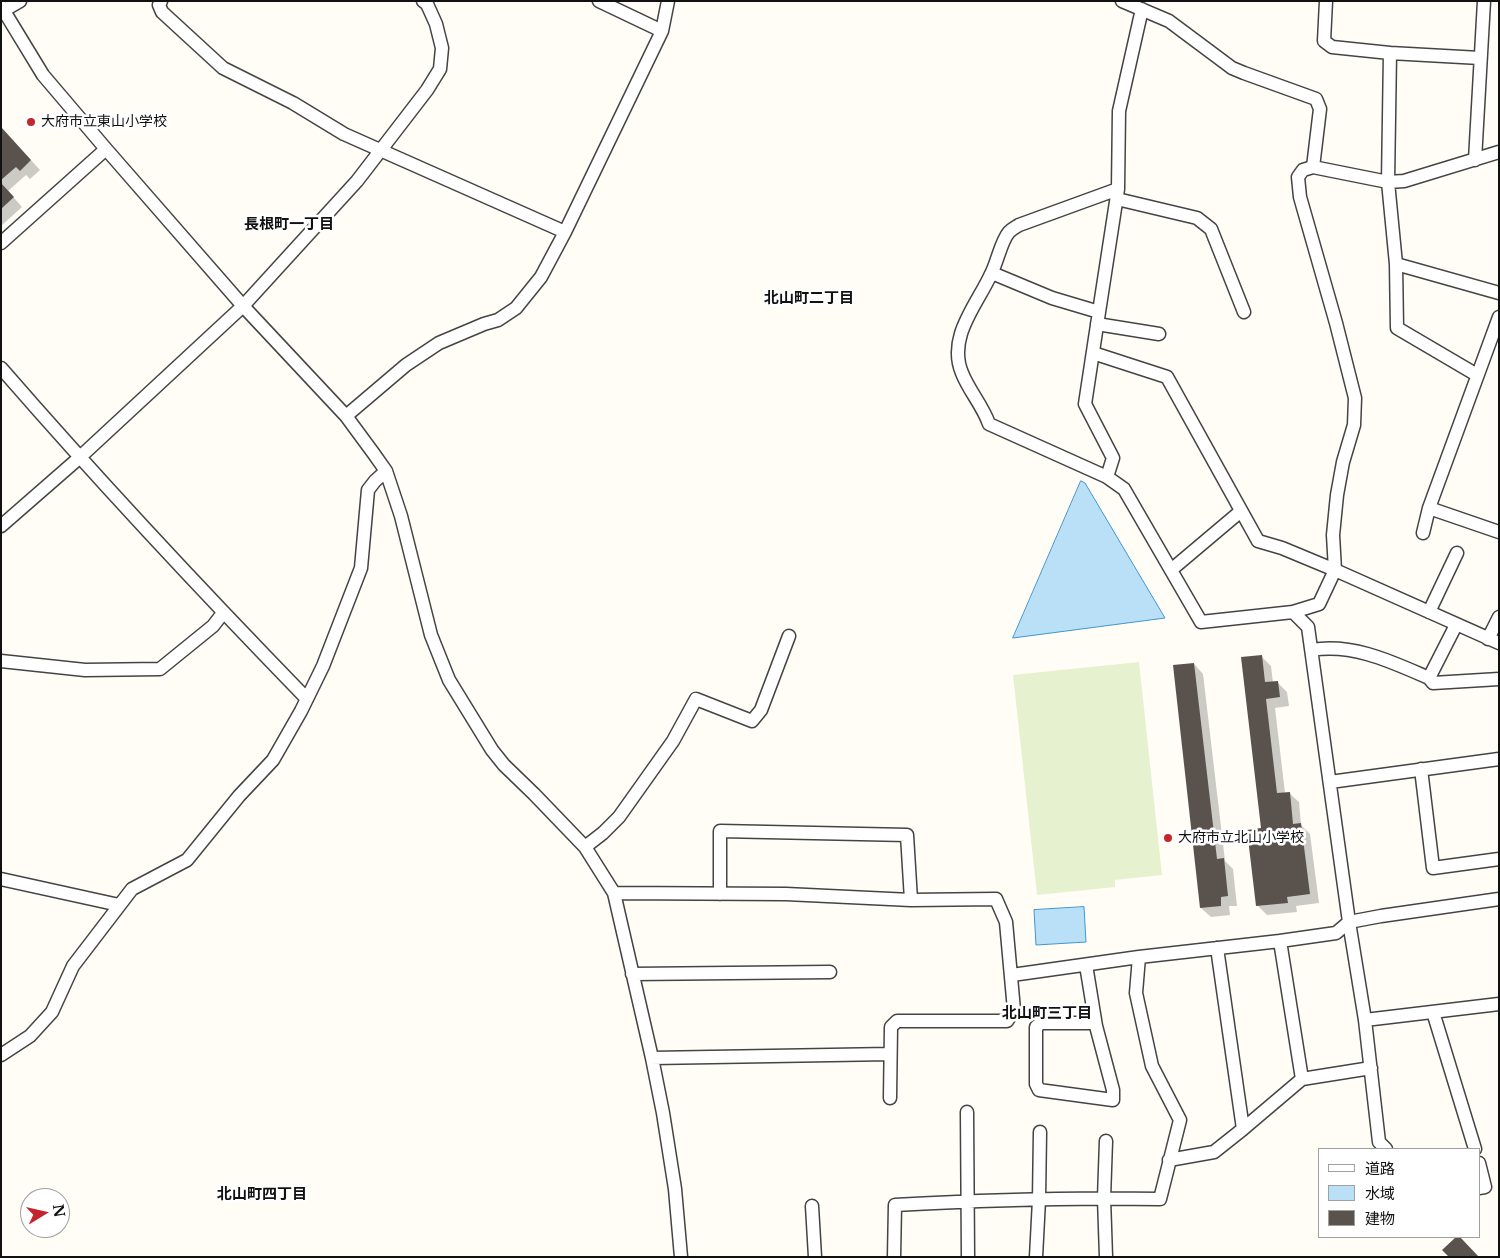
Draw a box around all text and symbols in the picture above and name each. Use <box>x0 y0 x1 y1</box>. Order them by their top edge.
place label: 大府市立東山小学校 <box>41 114 167 130</box>
marker: 大府市立東山小学校 <box>25 116 37 128</box>
district label: 長根町一丁目 <box>244 216 334 234</box>
district label: 北山町二丁目 <box>764 290 854 308</box>
place label: 大府市立北山小学校 <box>1178 830 1304 846</box>
marker: 大府市立北山小学校 <box>1162 832 1174 844</box>
district label: 北山町三丁目 <box>1002 1005 1092 1023</box>
legend <box>1318 1148 1480 1238</box>
text: 道路 <box>1365 1159 1395 1178</box>
text: 水域 <box>1365 1184 1395 1203</box>
district label: 北山町四丁目 <box>217 1186 307 1204</box>
north arrow <box>20 1188 70 1238</box>
text: N <box>49 1203 69 1219</box>
text: 建物 <box>1365 1209 1395 1228</box>

